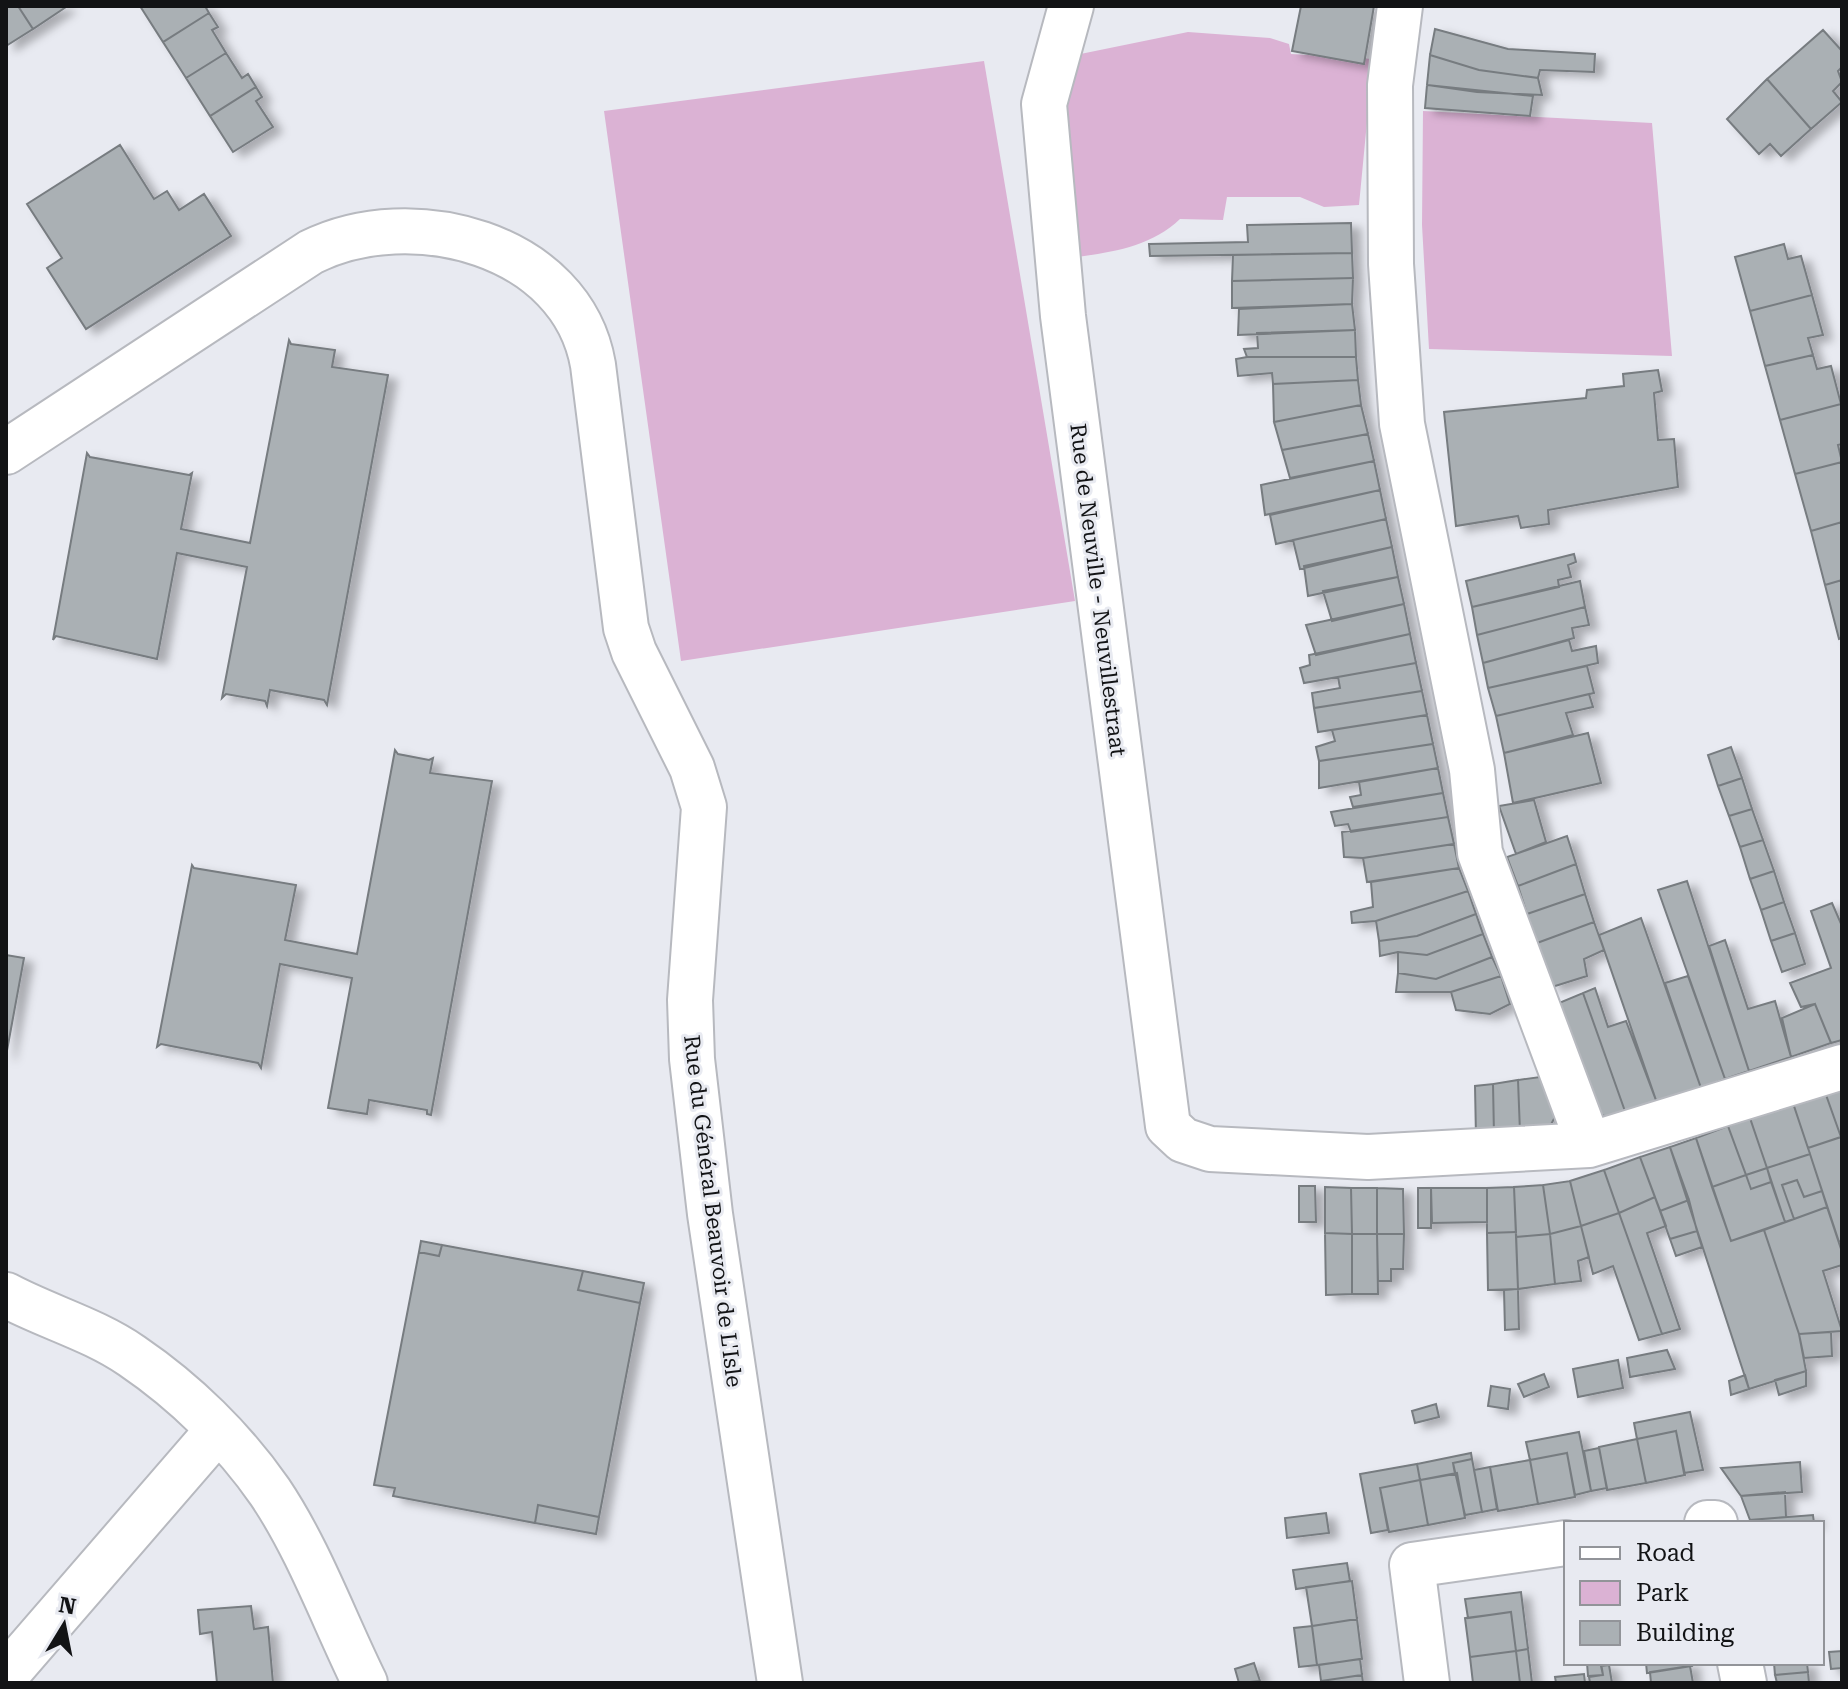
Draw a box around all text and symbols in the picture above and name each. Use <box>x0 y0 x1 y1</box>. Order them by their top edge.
street label: Rue de Neuville - Neuvillestraat <box>1065 422 1131 758</box>
street label: Rue du Général Beauvoir de L'Isle <box>679 1033 747 1389</box>
legend <box>1564 1521 1824 1665</box>
text: Road <box>1636 1539 1695 1567</box>
text: Park <box>1636 1579 1689 1607</box>
north arrow <box>24 1585 104 1665</box>
text: N <box>57 1592 78 1620</box>
text: Building <box>1636 1619 1734 1647</box>

